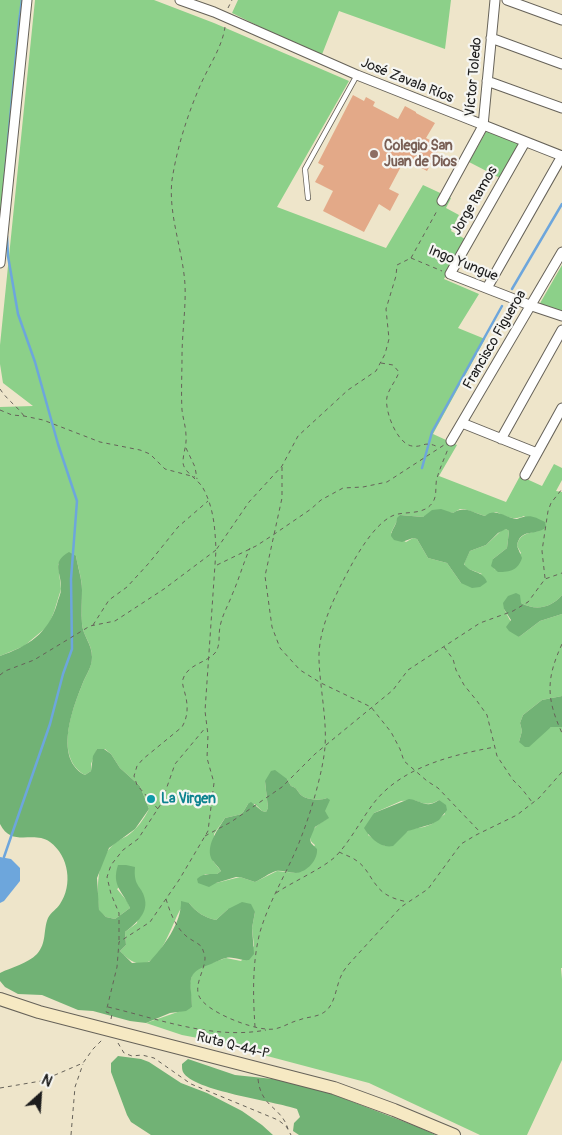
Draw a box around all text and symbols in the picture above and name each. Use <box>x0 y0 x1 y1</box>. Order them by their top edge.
street label: Víctor Toledo <box>462 37 486 117</box>
street label: José Zavala Ríos <box>358 55 456 107</box>
place label: Colegio San Juan de Dios <box>384 138 457 170</box>
marker: Colegio San Juan de Dios <box>368 148 380 160</box>
street label: Jorge Ramos <box>448 163 502 239</box>
street label: Ingo Yungue <box>426 243 500 285</box>
street label: Francisco Figueroa <box>460 287 530 393</box>
place label: La Virgen <box>161 791 216 807</box>
marker: La Virgen <box>145 793 157 805</box>
street label: Ruta Q-44-P <box>195 1029 271 1063</box>
north arrow <box>15 1070 65 1120</box>
text: N <box>39 1071 55 1091</box>

